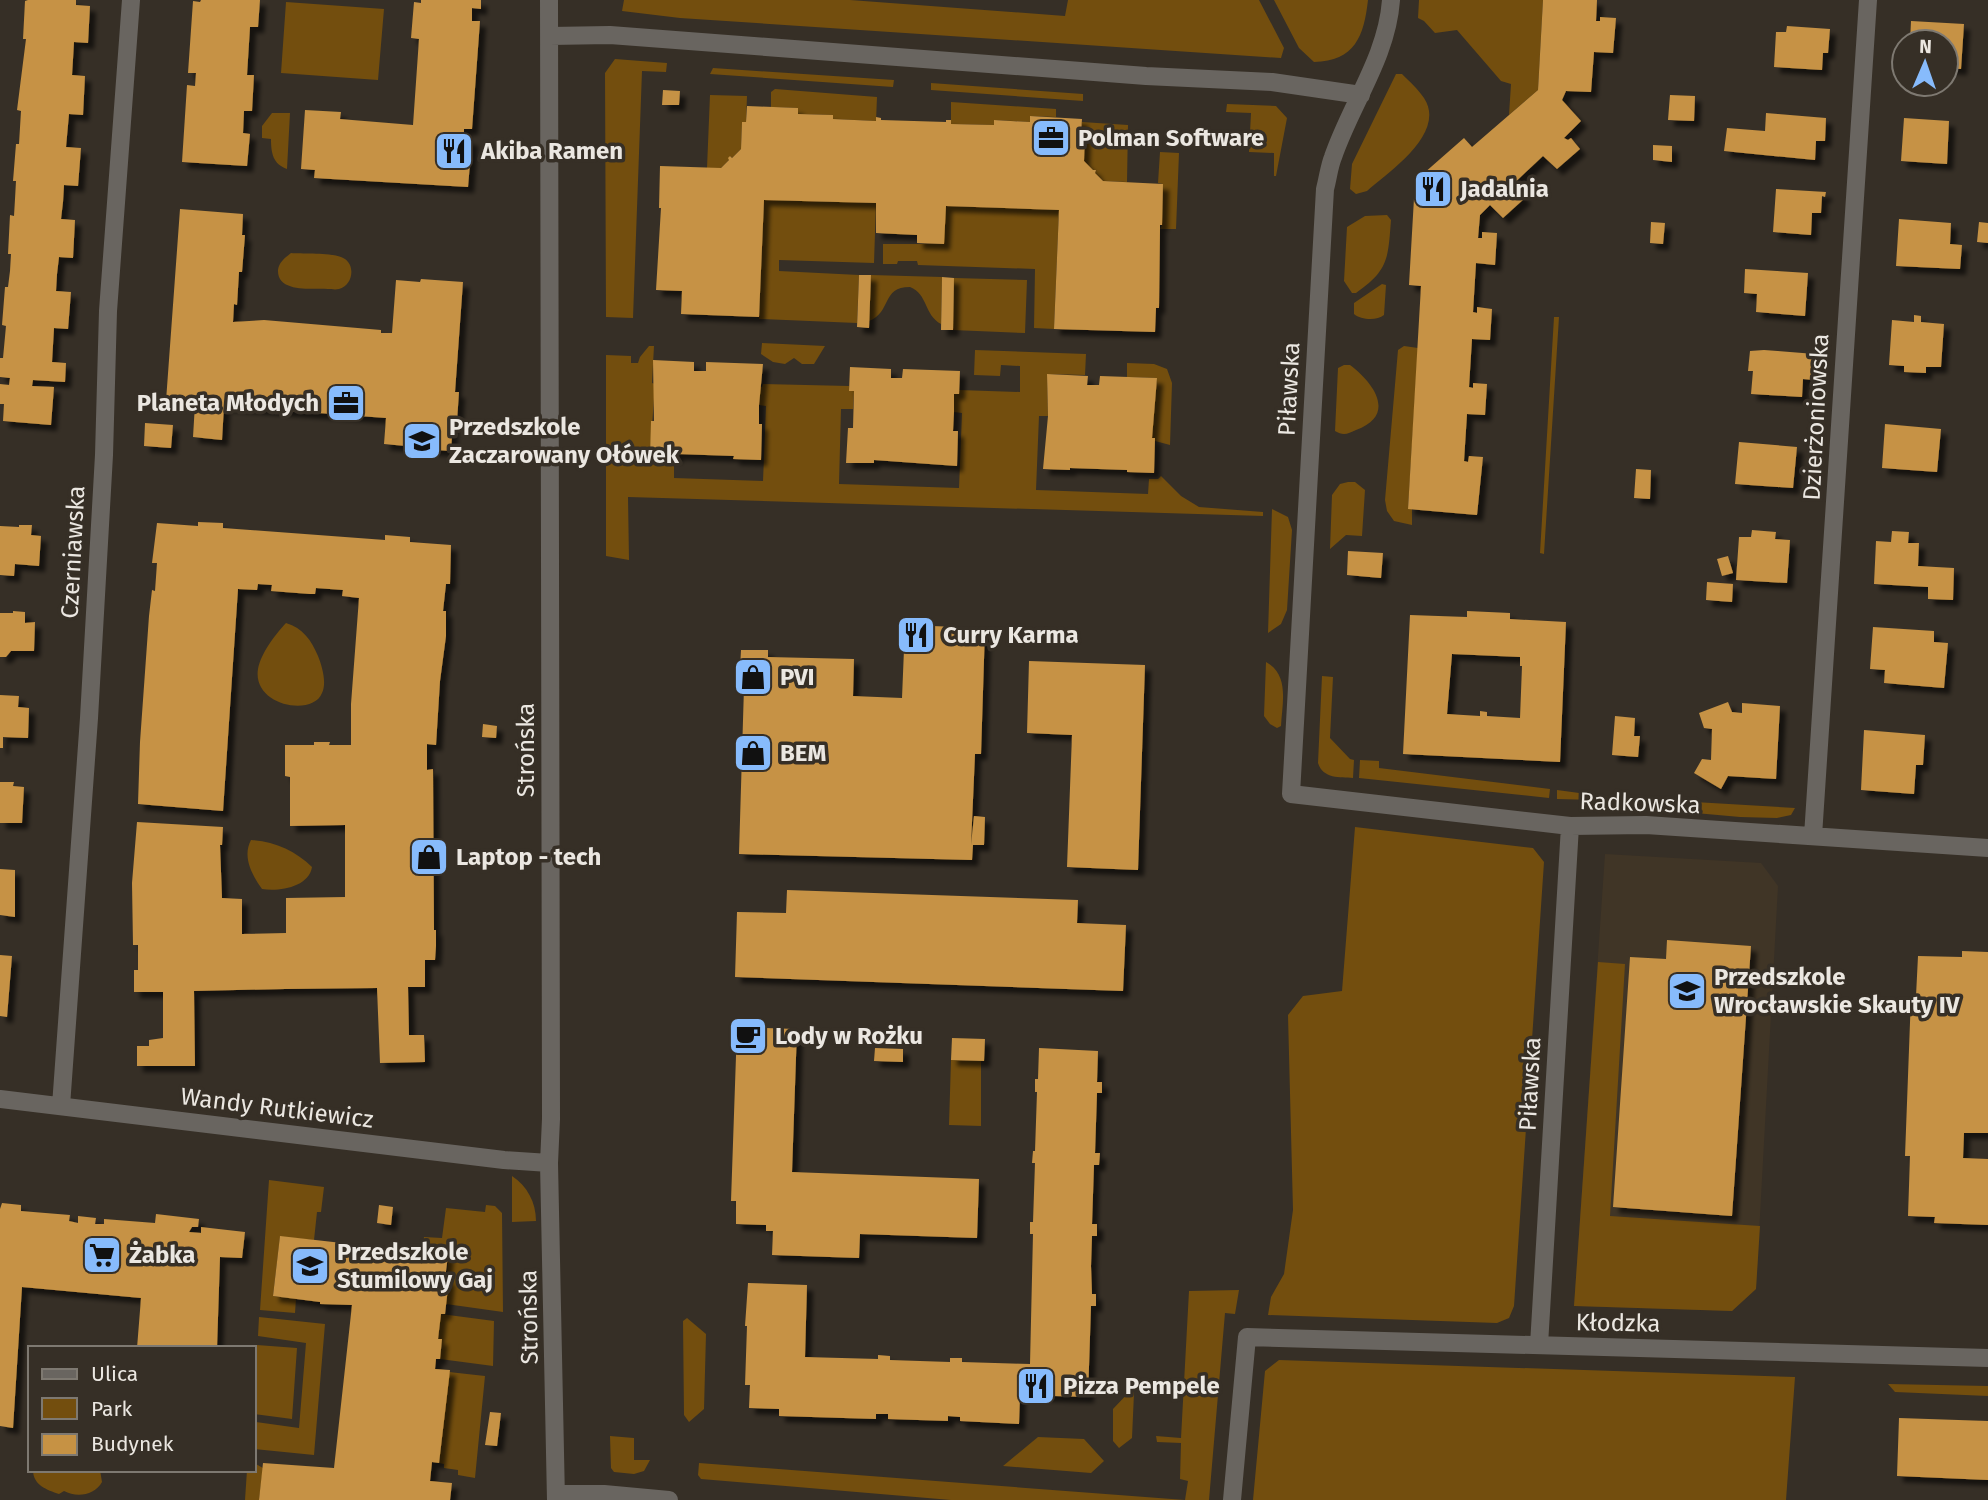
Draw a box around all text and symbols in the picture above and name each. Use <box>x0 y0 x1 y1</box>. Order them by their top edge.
north arrow <box>1890 28 1960 98</box>
text: N <box>1919 35 1932 58</box>
office icon: Polman Software <box>1030 117 1072 159</box>
place label: Polman Software <box>1078 124 1264 152</box>
restaurant icon: Akiba Ramen <box>433 130 475 172</box>
place label: Akiba Ramen <box>480 137 623 165</box>
restaurant icon: Jadalnia <box>1412 168 1454 210</box>
place label: Jadalnia <box>1459 175 1549 203</box>
street label: Dzierżoniowska <box>1798 333 1834 501</box>
street label: Piławska <box>1273 341 1305 437</box>
office icon: Planeta Młodych <box>325 382 367 424</box>
place label: Planeta Młodych <box>137 389 319 417</box>
place label: Przedszkole Zaczarowany Ołówek <box>449 413 680 469</box>
school or university icon: Przedszkole Zaczarowany Ołówek <box>401 420 443 462</box>
street label: Czerniawska <box>56 485 90 619</box>
restaurant icon: Curry Karma <box>895 614 937 656</box>
place label: Curry Karma <box>943 621 1079 649</box>
shop icon: PVI <box>732 656 774 698</box>
place label: PVI <box>780 663 815 691</box>
street label: Strońska <box>512 703 540 797</box>
shop icon: BEM <box>732 732 774 774</box>
place label: BEM <box>780 739 826 767</box>
street label: Radkowska <box>1579 787 1701 819</box>
shop icon: Laptop - tech <box>408 836 450 878</box>
place label: Laptop - tech <box>456 843 601 871</box>
place label: Przedszkole Wrocławskie Skauty IV <box>1714 963 1961 1019</box>
school or university icon: Przedszkole Wrocławskie Skauty IV <box>1666 970 1708 1012</box>
cafe icon: Lody w Rożku <box>727 1015 769 1057</box>
place label: Lody w Rożku <box>775 1022 923 1050</box>
street label: Piławska <box>1514 1036 1546 1132</box>
street label: Wandy Rutkiewicz <box>179 1082 375 1134</box>
supermarket icon: Żabka <box>81 1234 123 1276</box>
place label: Przedszkole Stumilowy Gaj <box>337 1238 493 1294</box>
place label: Żabka <box>129 1240 195 1269</box>
school or university icon: Przedszkole Stumilowy Gaj <box>289 1245 331 1287</box>
street label: Strońska <box>514 1269 544 1365</box>
street label: Kłodzka <box>1575 1308 1661 1338</box>
legend <box>28 1346 256 1472</box>
text: Ulica <box>91 1361 138 1387</box>
restaurant icon: Pizza Pempele <box>1015 1365 1057 1407</box>
place label: Pizza Pempele <box>1063 1372 1220 1400</box>
text: Park <box>91 1396 133 1422</box>
text: Budynek <box>91 1431 174 1457</box>

